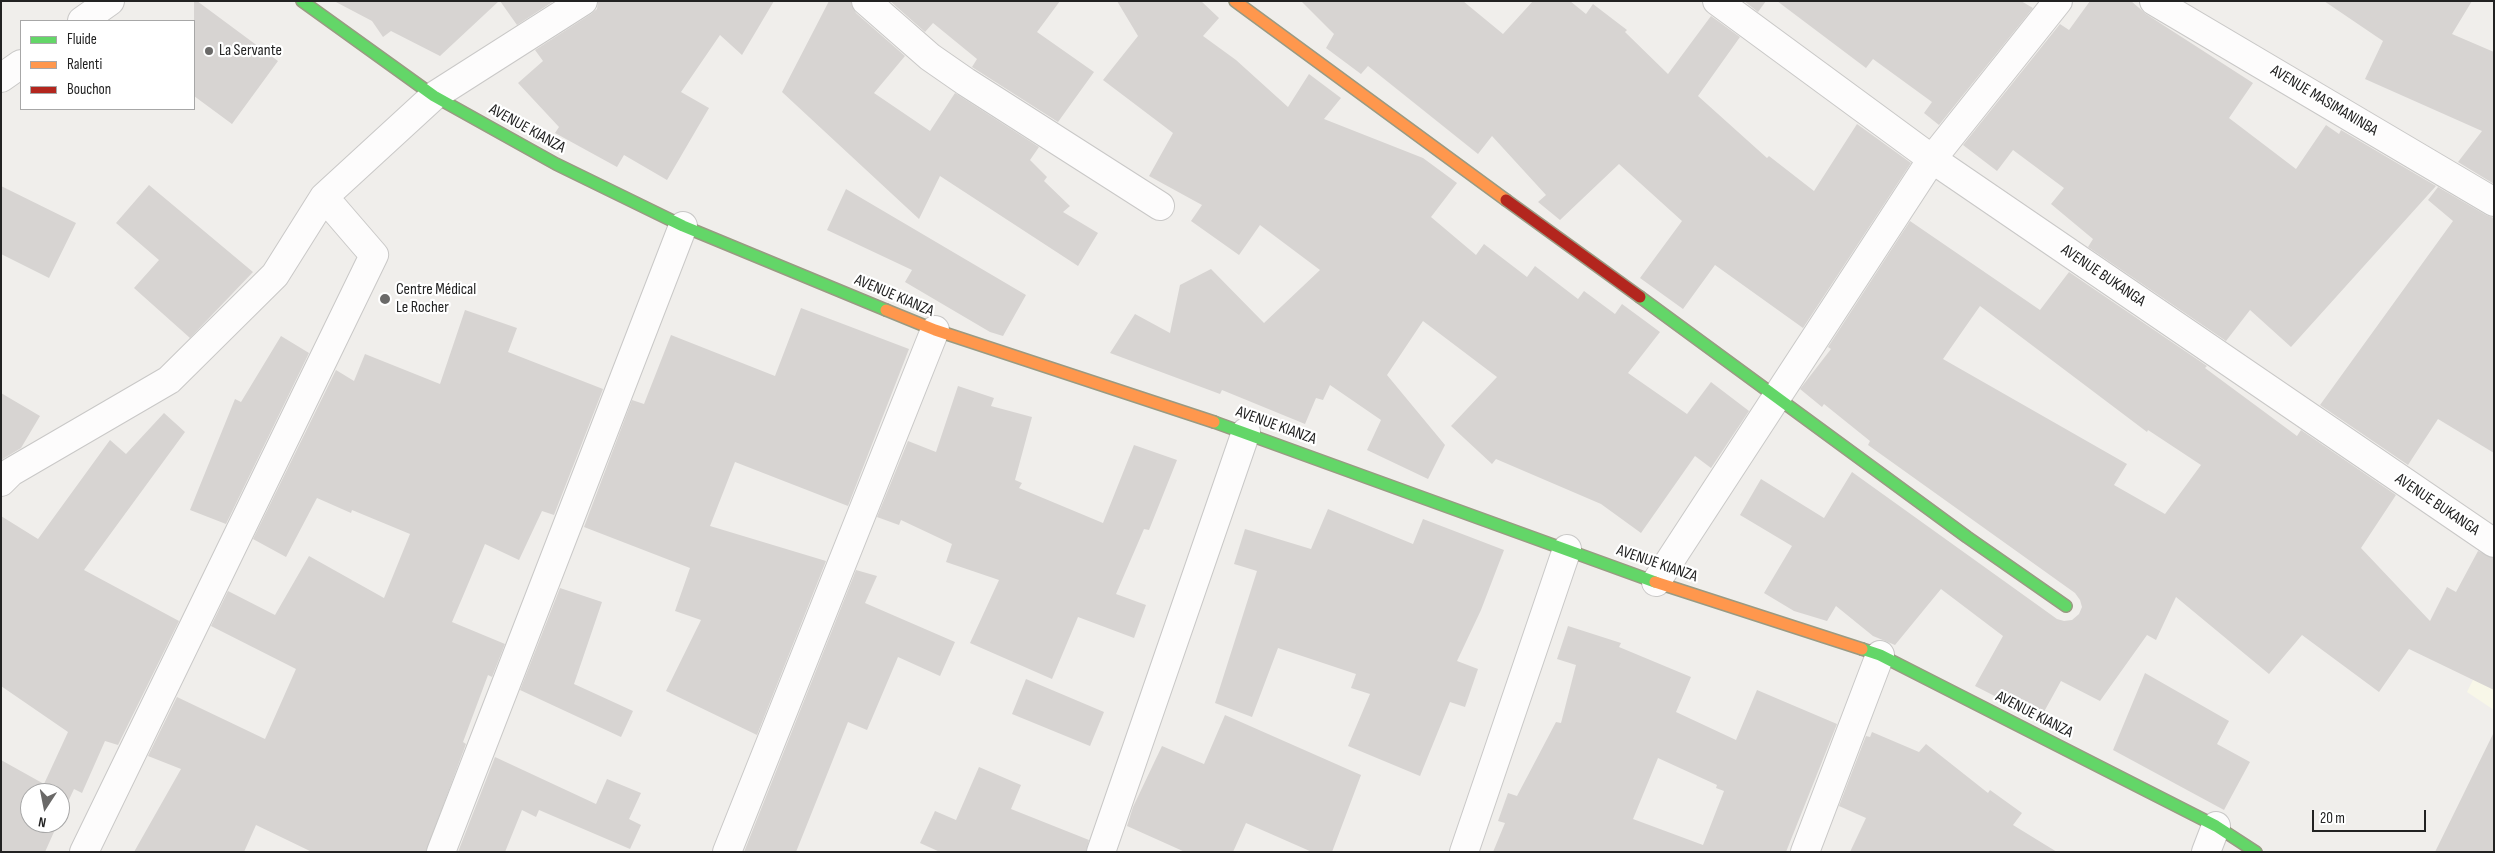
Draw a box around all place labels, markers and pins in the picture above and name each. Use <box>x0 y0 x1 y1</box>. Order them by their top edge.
place label: La Servante <box>219 41 282 61</box>
marker: La Servante <box>203 45 215 57</box>
place label: Centre Médical Le Rocher <box>396 280 476 318</box>
marker: Centre Médical Le Rocher <box>378 292 392 306</box>

